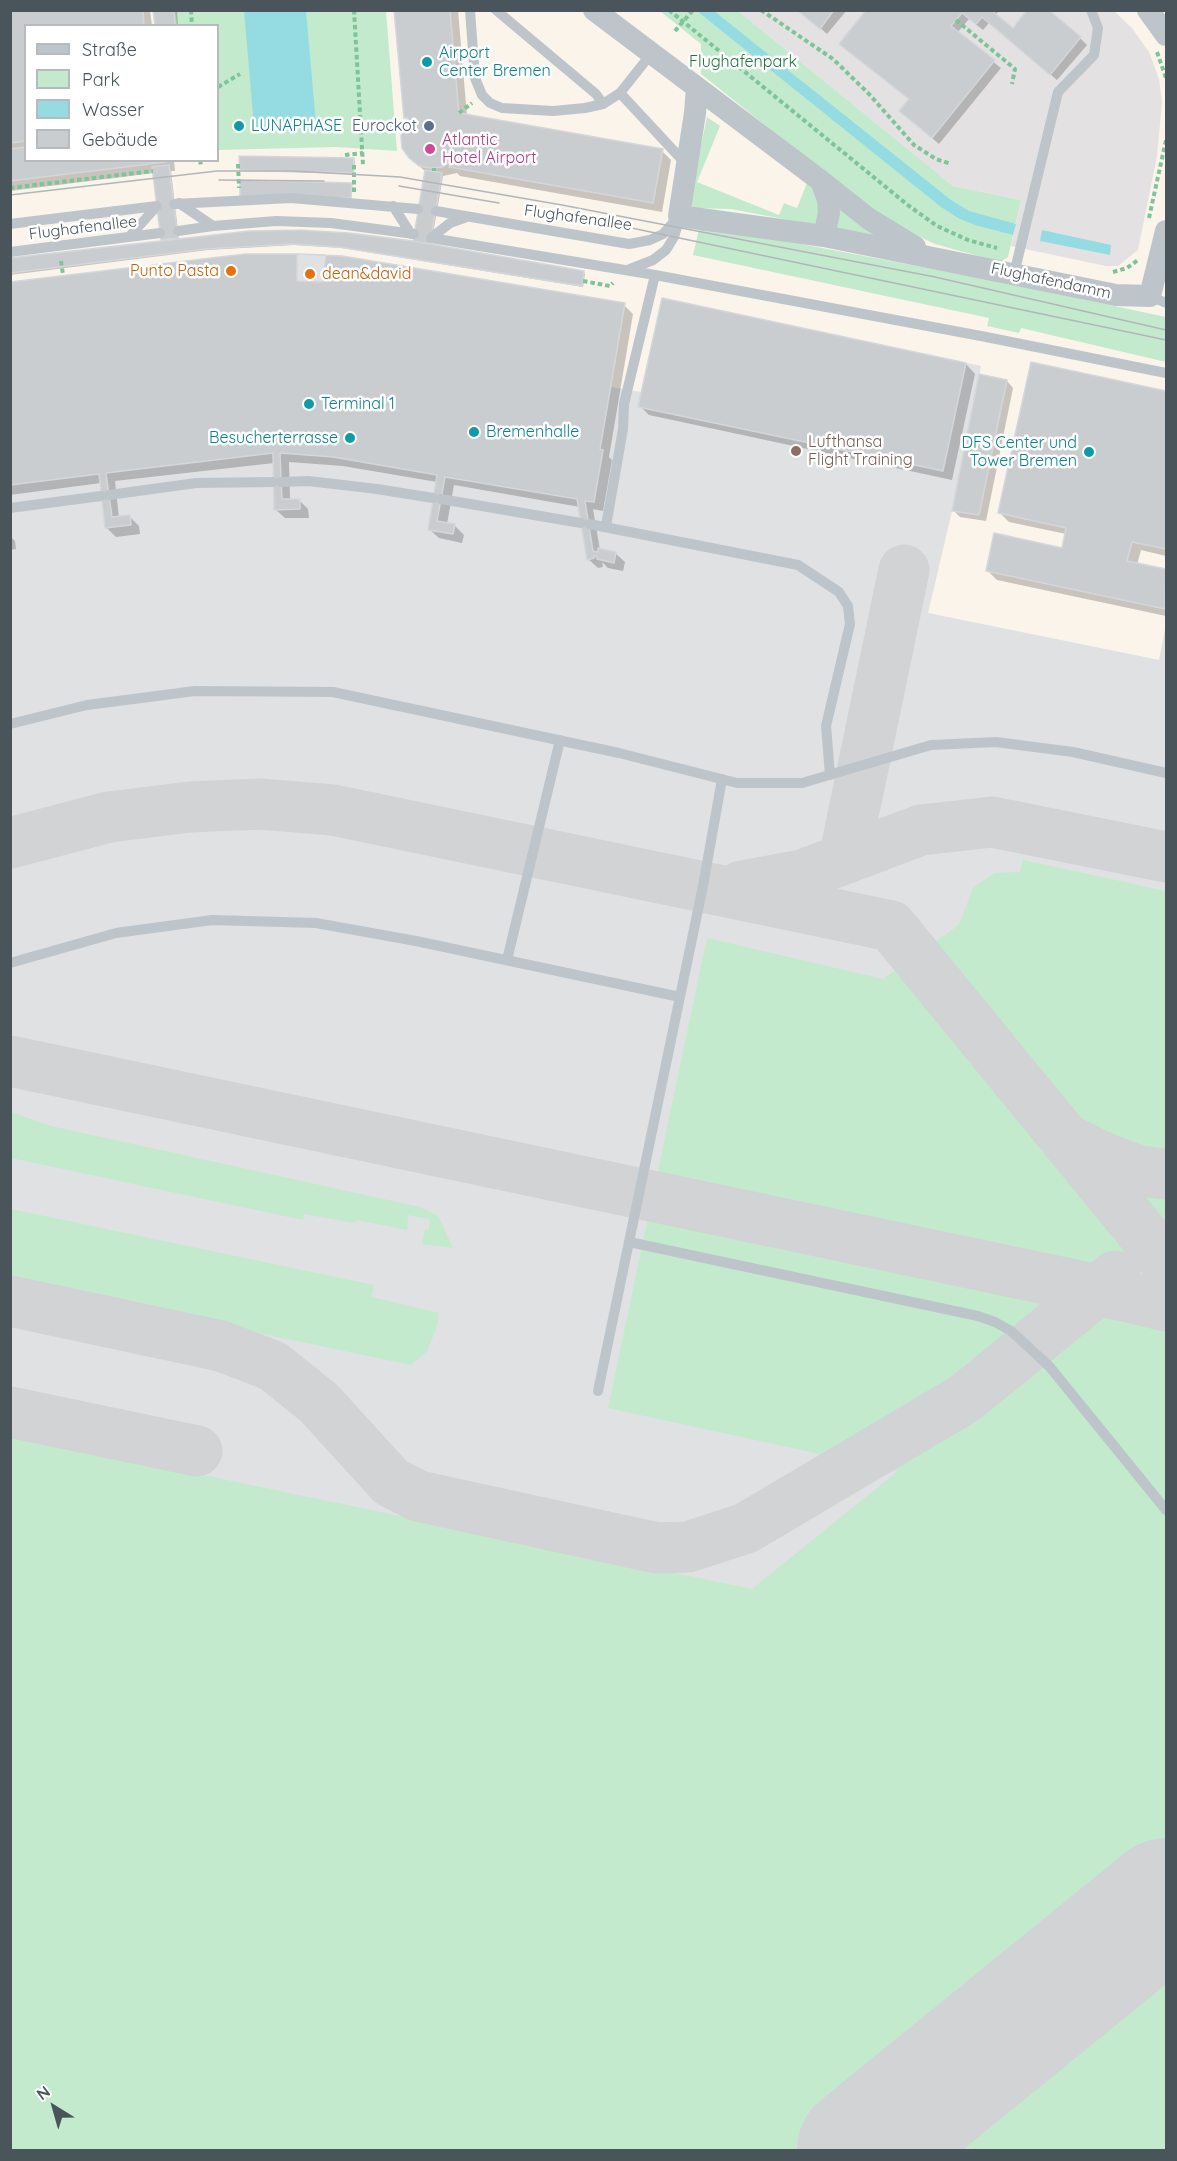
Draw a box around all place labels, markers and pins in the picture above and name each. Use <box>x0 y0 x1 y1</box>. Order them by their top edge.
place label: Airport Center Bremen <box>439 43 551 81</box>
marker: Airport Center Bremen <box>420 55 434 69</box>
place label: LUNAPHASE <box>251 116 342 136</box>
place label: Eurockot <box>352 116 417 136</box>
marker: LUNAPHASE <box>232 119 246 133</box>
marker: Eurockot <box>422 119 436 133</box>
place label: Atlantic Hotel Airport <box>442 130 536 168</box>
marker: Atlantic Hotel Airport <box>423 142 437 156</box>
place label: Punto Pasta <box>130 261 219 281</box>
marker: Punto Pasta <box>224 264 238 278</box>
place label: dean&david <box>322 264 411 284</box>
marker: dean&david <box>303 267 317 281</box>
place label: Terminal 1 <box>321 394 395 414</box>
marker: Terminal 1 <box>302 397 316 411</box>
place label: Bremenhalle <box>486 422 579 442</box>
marker: Bremenhalle <box>467 425 481 439</box>
place label: Besucherterrasse <box>209 428 338 448</box>
marker: Besucherterrasse <box>343 431 357 445</box>
place label: Lufthansa Flight Training <box>808 432 913 470</box>
place label: DFS Center und Tower Bremen <box>961 433 1077 471</box>
marker: Lufthansa Flight Training <box>789 444 803 458</box>
marker: DFS Center und Tower Bremen <box>1082 445 1096 459</box>

